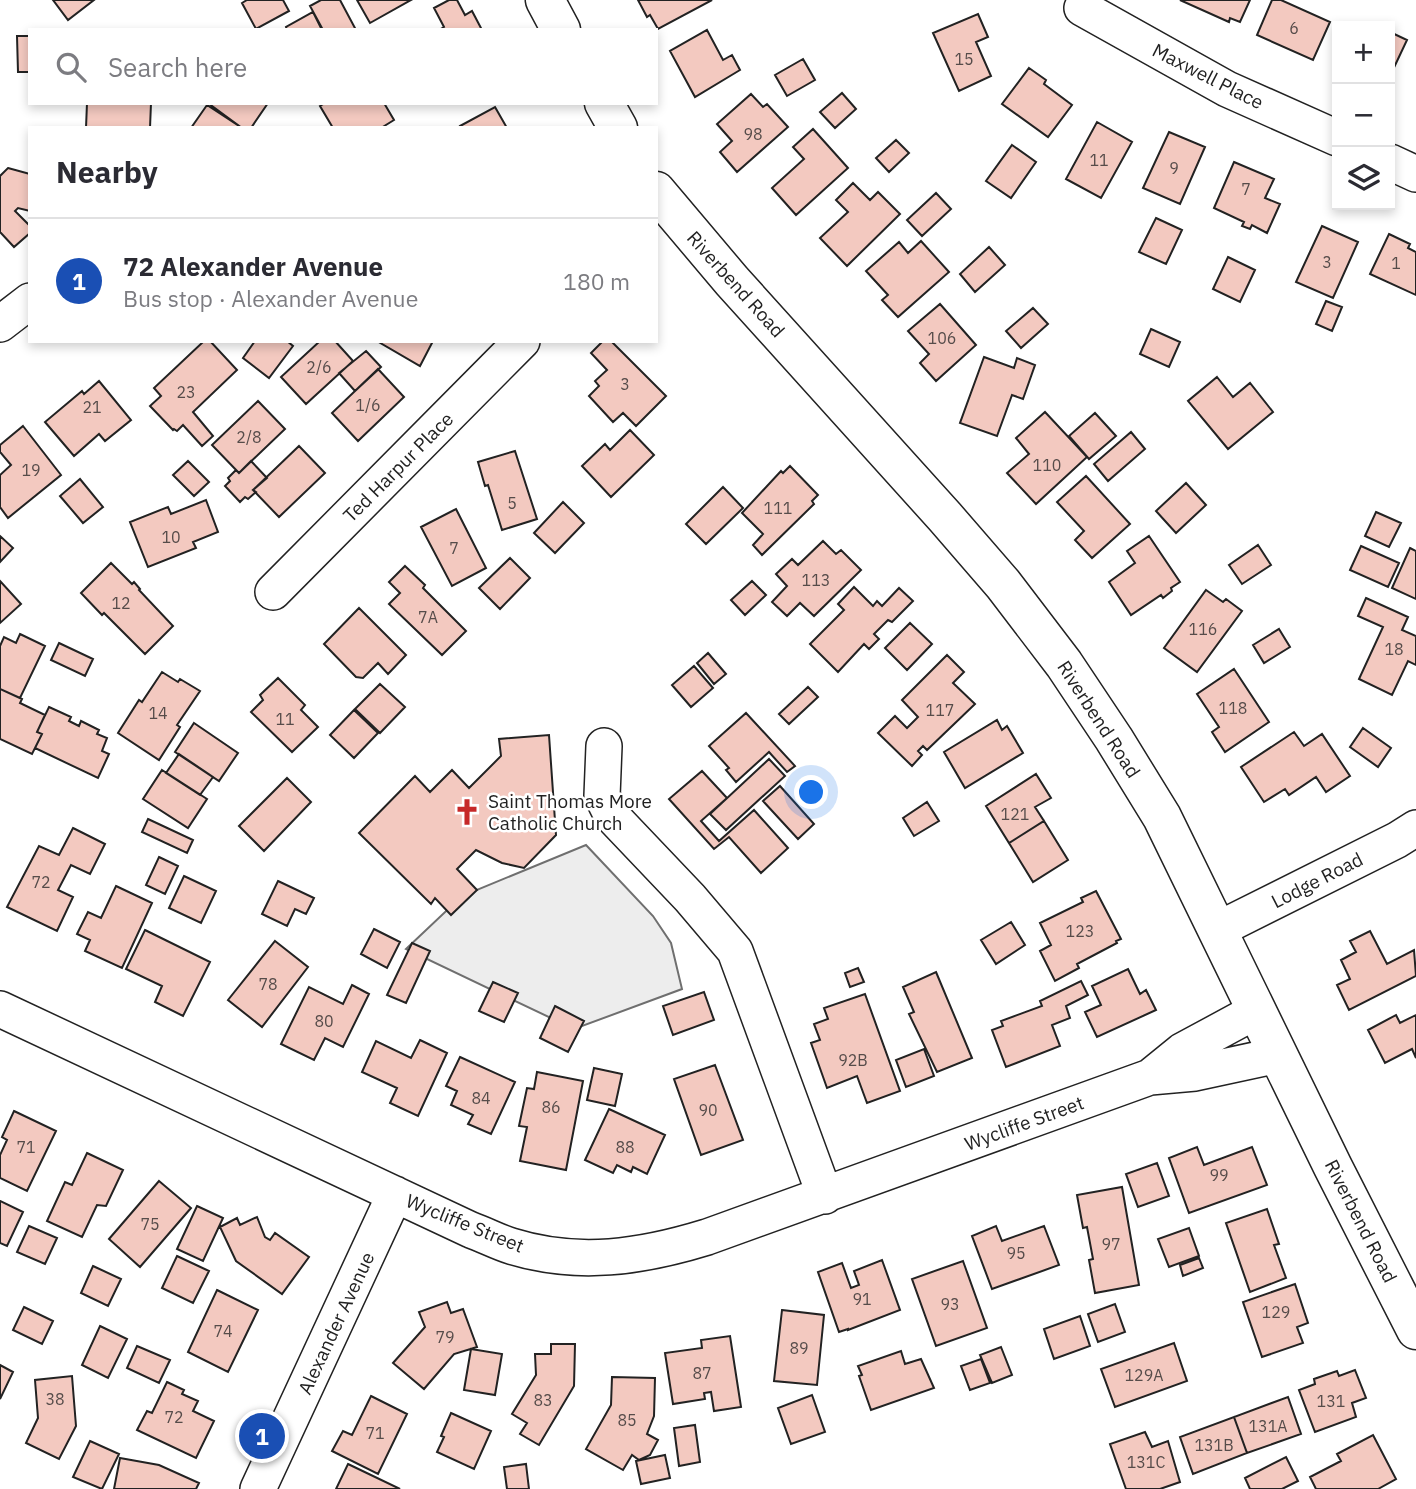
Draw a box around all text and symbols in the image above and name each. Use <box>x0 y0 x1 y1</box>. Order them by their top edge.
house number: 6 <box>1289 18 1299 38</box>
map controls <box>1332 21 1395 210</box>
button: + <box>1332 21 1395 84</box>
search box <box>28 28 658 105</box>
street label: Maxwell Place <box>1148 38 1268 114</box>
icon: search <box>52 48 90 86</box>
house number: 15 <box>954 49 974 69</box>
text: Search here <box>108 50 247 84</box>
button: − <box>1332 84 1395 147</box>
house number: 98 <box>743 124 763 144</box>
button: layers <box>1332 147 1395 210</box>
house number: 11 <box>1089 150 1109 170</box>
text: Nearby <box>56 152 158 191</box>
house number: 9 <box>1169 158 1179 178</box>
house number: 7 <box>1241 179 1251 199</box>
street label: Riverbend Road <box>682 226 790 342</box>
text: 72 Alexander Avenue <box>123 249 383 283</box>
house number: 3 <box>1322 252 1332 272</box>
house number: 1 <box>1391 253 1401 273</box>
text: 1 <box>72 266 86 296</box>
text: 180 m <box>563 266 630 296</box>
text: Bus stop · Alexander Avenue <box>123 283 418 313</box>
house number: 106 <box>928 328 956 348</box>
house number: 2/6 <box>306 357 332 377</box>
house number: 3 <box>620 374 630 394</box>
house number: 23 <box>176 382 196 402</box>
house number: 1/6 <box>355 395 381 415</box>
house number: 21 <box>82 397 102 417</box>
street label: Ted Harpur Place <box>338 407 458 527</box>
house number: 2/8 <box>236 427 262 447</box>
house number: 110 <box>1033 455 1061 475</box>
house number: 19 <box>21 460 41 480</box>
house number: 5 <box>507 493 517 513</box>
house number: 111 <box>764 498 792 518</box>
house number: 10 <box>161 527 181 547</box>
house number: 7 <box>449 538 459 558</box>
house number: 113 <box>802 570 830 590</box>
house number: 12 <box>111 593 131 613</box>
house number: 7A <box>418 607 438 627</box>
house number: 116 <box>1189 619 1217 639</box>
house number: 18 <box>1384 639 1404 659</box>
street label: Riverbend Road <box>1052 656 1146 782</box>
house number: 118 <box>1219 698 1247 718</box>
house number: 117 <box>926 700 954 720</box>
house number: 14 <box>148 703 168 723</box>
house number: 11 <box>275 709 295 729</box>
your location <box>794 775 828 809</box>
place label: Saint Thomas More Catholic Church <box>488 789 652 835</box>
church icon: Saint Thomas More Catholic Church <box>452 797 482 827</box>
house number: 121 <box>1001 804 1029 824</box>
street label: Lodge Road <box>1267 847 1367 913</box>
house number: 72 <box>31 872 51 892</box>
house number: 123 <box>1066 921 1094 941</box>
house number: 78 <box>258 974 278 994</box>
house number: 80 <box>314 1011 334 1031</box>
house number: 92B <box>838 1050 868 1070</box>
house number: 84 <box>471 1088 491 1108</box>
street label: Wycliffe Street <box>961 1090 1087 1156</box>
house number: 86 <box>541 1097 561 1117</box>
house number: 90 <box>698 1100 718 1120</box>
house number: 71 <box>16 1137 36 1157</box>
house number: 88 <box>615 1137 635 1157</box>
street label: Riverbend Road <box>1320 1155 1402 1287</box>
house number: 99 <box>1209 1165 1229 1185</box>
street label: Wycliffe Street <box>403 1188 527 1258</box>
house number: 75 <box>140 1214 160 1234</box>
house number: 97 <box>1101 1234 1121 1254</box>
house number: 95 <box>1006 1243 1026 1263</box>
street label: Alexander Avenue <box>292 1248 380 1398</box>
house number: 91 <box>852 1289 872 1309</box>
house number: 93 <box>940 1294 960 1314</box>
house number: 129 <box>1262 1302 1290 1322</box>
house number: 74 <box>213 1321 233 1341</box>
house number: 79 <box>435 1327 455 1347</box>
house number: 89 <box>789 1338 809 1358</box>
house number: 87 <box>692 1363 712 1383</box>
house number: 129A <box>1124 1365 1164 1385</box>
house number: 38 <box>45 1389 65 1409</box>
house number: 83 <box>533 1390 553 1410</box>
house number: 131 <box>1317 1391 1345 1411</box>
house number: 72 <box>164 1407 184 1427</box>
pin: 1 <box>239 1410 285 1462</box>
house number: 85 <box>617 1410 637 1430</box>
house number: 131A <box>1248 1416 1288 1436</box>
house number: 71 <box>365 1423 385 1443</box>
house number: 131B <box>1194 1435 1234 1455</box>
house number: 131C <box>1127 1452 1165 1472</box>

